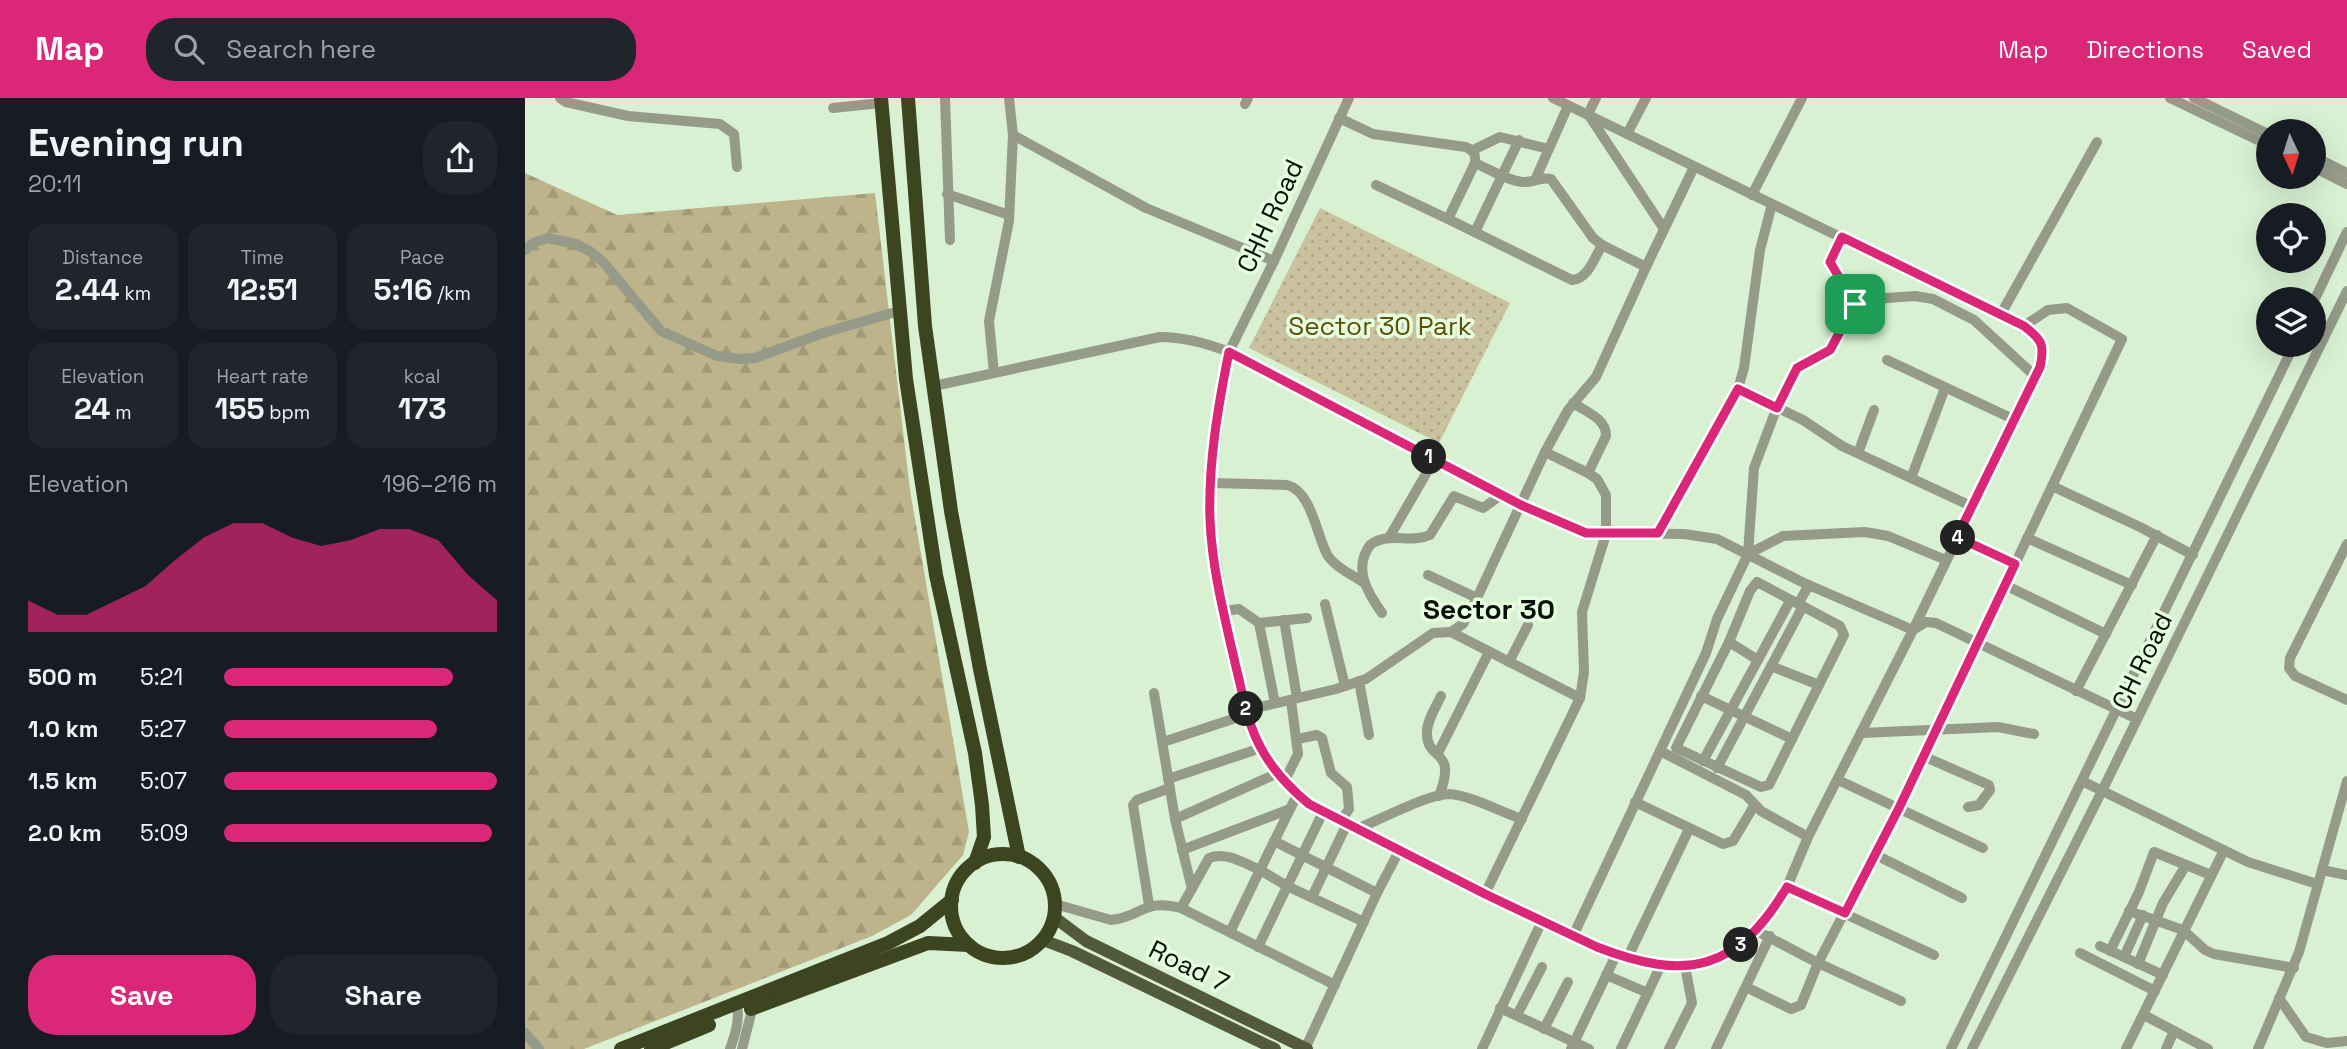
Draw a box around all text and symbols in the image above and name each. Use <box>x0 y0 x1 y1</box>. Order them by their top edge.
search box <box>146 18 636 81</box>
text: Map <box>35 28 104 70</box>
icon: search <box>170 30 208 68</box>
text: Search here <box>226 32 376 66</box>
text: Map <box>1998 34 2048 65</box>
text: Directions <box>2086 34 2204 65</box>
text: Saved <box>2242 34 2312 65</box>
text: Evening run <box>28 119 244 167</box>
north arrow <box>2256 119 2326 189</box>
map controls <box>2256 119 2326 357</box>
button: share <box>423 121 497 195</box>
street label: CHH Road <box>1229 154 1311 278</box>
text: 20:11 <box>28 169 82 199</box>
button: locate <box>2256 203 2326 273</box>
text: Distance <box>62 245 143 270</box>
text: Time <box>241 245 284 270</box>
text: Pace <box>400 245 444 270</box>
text: 2.44 <box>55 270 120 309</box>
text: 12:51 <box>227 270 298 309</box>
text: 5:16 <box>373 270 432 309</box>
pin <box>1825 274 1885 334</box>
text: km <box>120 281 151 306</box>
text: /km <box>432 281 471 306</box>
icon: arrive <box>1836 285 1874 323</box>
button: layers <box>2256 287 2326 357</box>
park label: Sector 30 Park <box>1288 309 1472 343</box>
text: Elevation <box>61 364 144 389</box>
text: Heart rate <box>216 364 309 389</box>
text: kcal <box>404 364 441 389</box>
text: 24 <box>74 389 110 428</box>
text: 155 <box>215 389 264 428</box>
text: 173 <box>398 389 446 428</box>
text: m <box>110 400 132 425</box>
text: bpm <box>264 400 310 425</box>
pin: 1 <box>1411 440 1447 474</box>
text: 1 <box>1424 444 1433 469</box>
text: Elevation <box>28 469 129 499</box>
text: 196–216 m <box>382 469 497 499</box>
pin: 4 <box>1941 520 1975 556</box>
text: 4 <box>1951 525 1964 550</box>
district label: Sector 30 <box>1423 591 1555 627</box>
street label: CH Road <box>2104 607 2180 715</box>
text: 500 m <box>28 662 97 692</box>
text: 5:21 <box>140 662 183 692</box>
pin: 2 <box>1229 692 1263 726</box>
text: 2 <box>1240 696 1251 721</box>
text: 1.0 km <box>28 714 98 744</box>
text: 5:27 <box>140 714 186 744</box>
text: 1.5 km <box>28 766 98 796</box>
text: 5:07 <box>140 766 187 796</box>
text: 2.0 km <box>28 818 102 848</box>
text: 5:09 <box>140 818 188 848</box>
pin: 3 <box>1723 928 1759 962</box>
street label: Road 7 <box>1143 932 1235 1000</box>
text: 3 <box>1735 932 1746 957</box>
button: Save <box>28 955 256 1035</box>
button: Share <box>270 955 497 1035</box>

